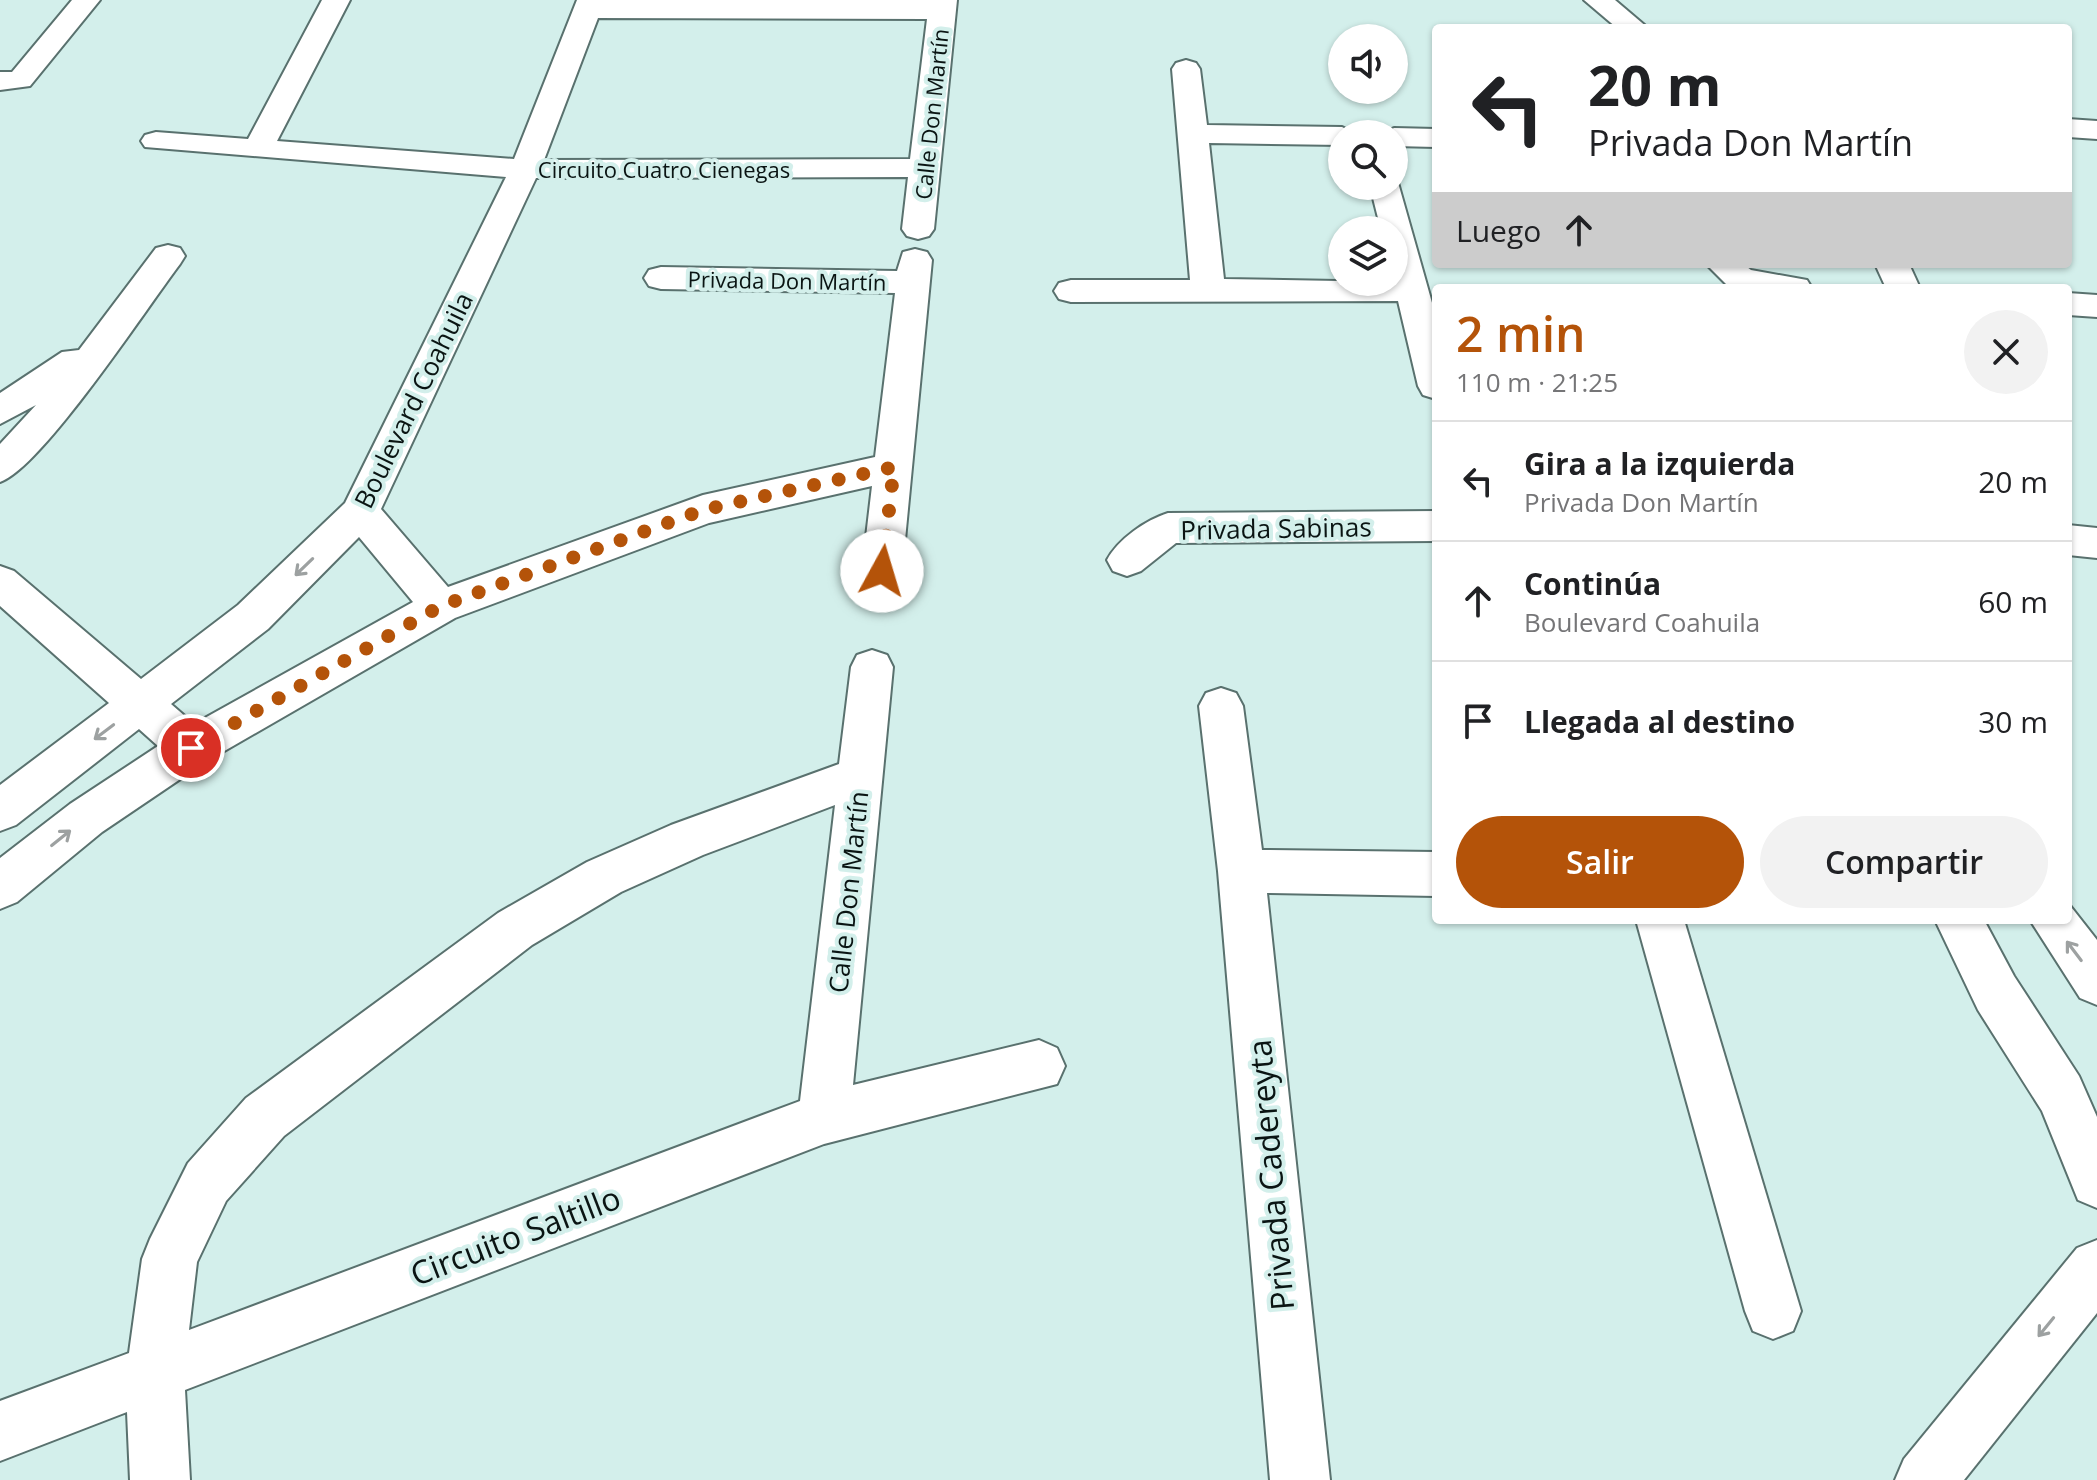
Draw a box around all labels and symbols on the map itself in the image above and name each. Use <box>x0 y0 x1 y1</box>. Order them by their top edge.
street label: Calle Don Martín <box>907 27 955 201</box>
street label: Circuito Cuatro Cienegas <box>538 154 790 184</box>
street label: Privada Don Martín <box>687 263 887 297</box>
street label: Boulevard Coahuila <box>345 286 481 514</box>
street label: Privada Sabinas <box>1180 508 1372 548</box>
position arrow <box>840 529 924 613</box>
one-way arrow <box>294 557 314 576</box>
pin <box>157 714 225 782</box>
one-way arrow <box>94 723 115 740</box>
street label: Calle Don Martín <box>820 789 876 995</box>
one-way arrow <box>50 830 71 847</box>
one-way arrow <box>2066 941 2083 963</box>
street label: Privada Cadereyta <box>1237 1038 1303 1312</box>
street label: Circuito Saltillo <box>404 1175 626 1295</box>
one-way arrow <box>2038 1317 2056 1338</box>

